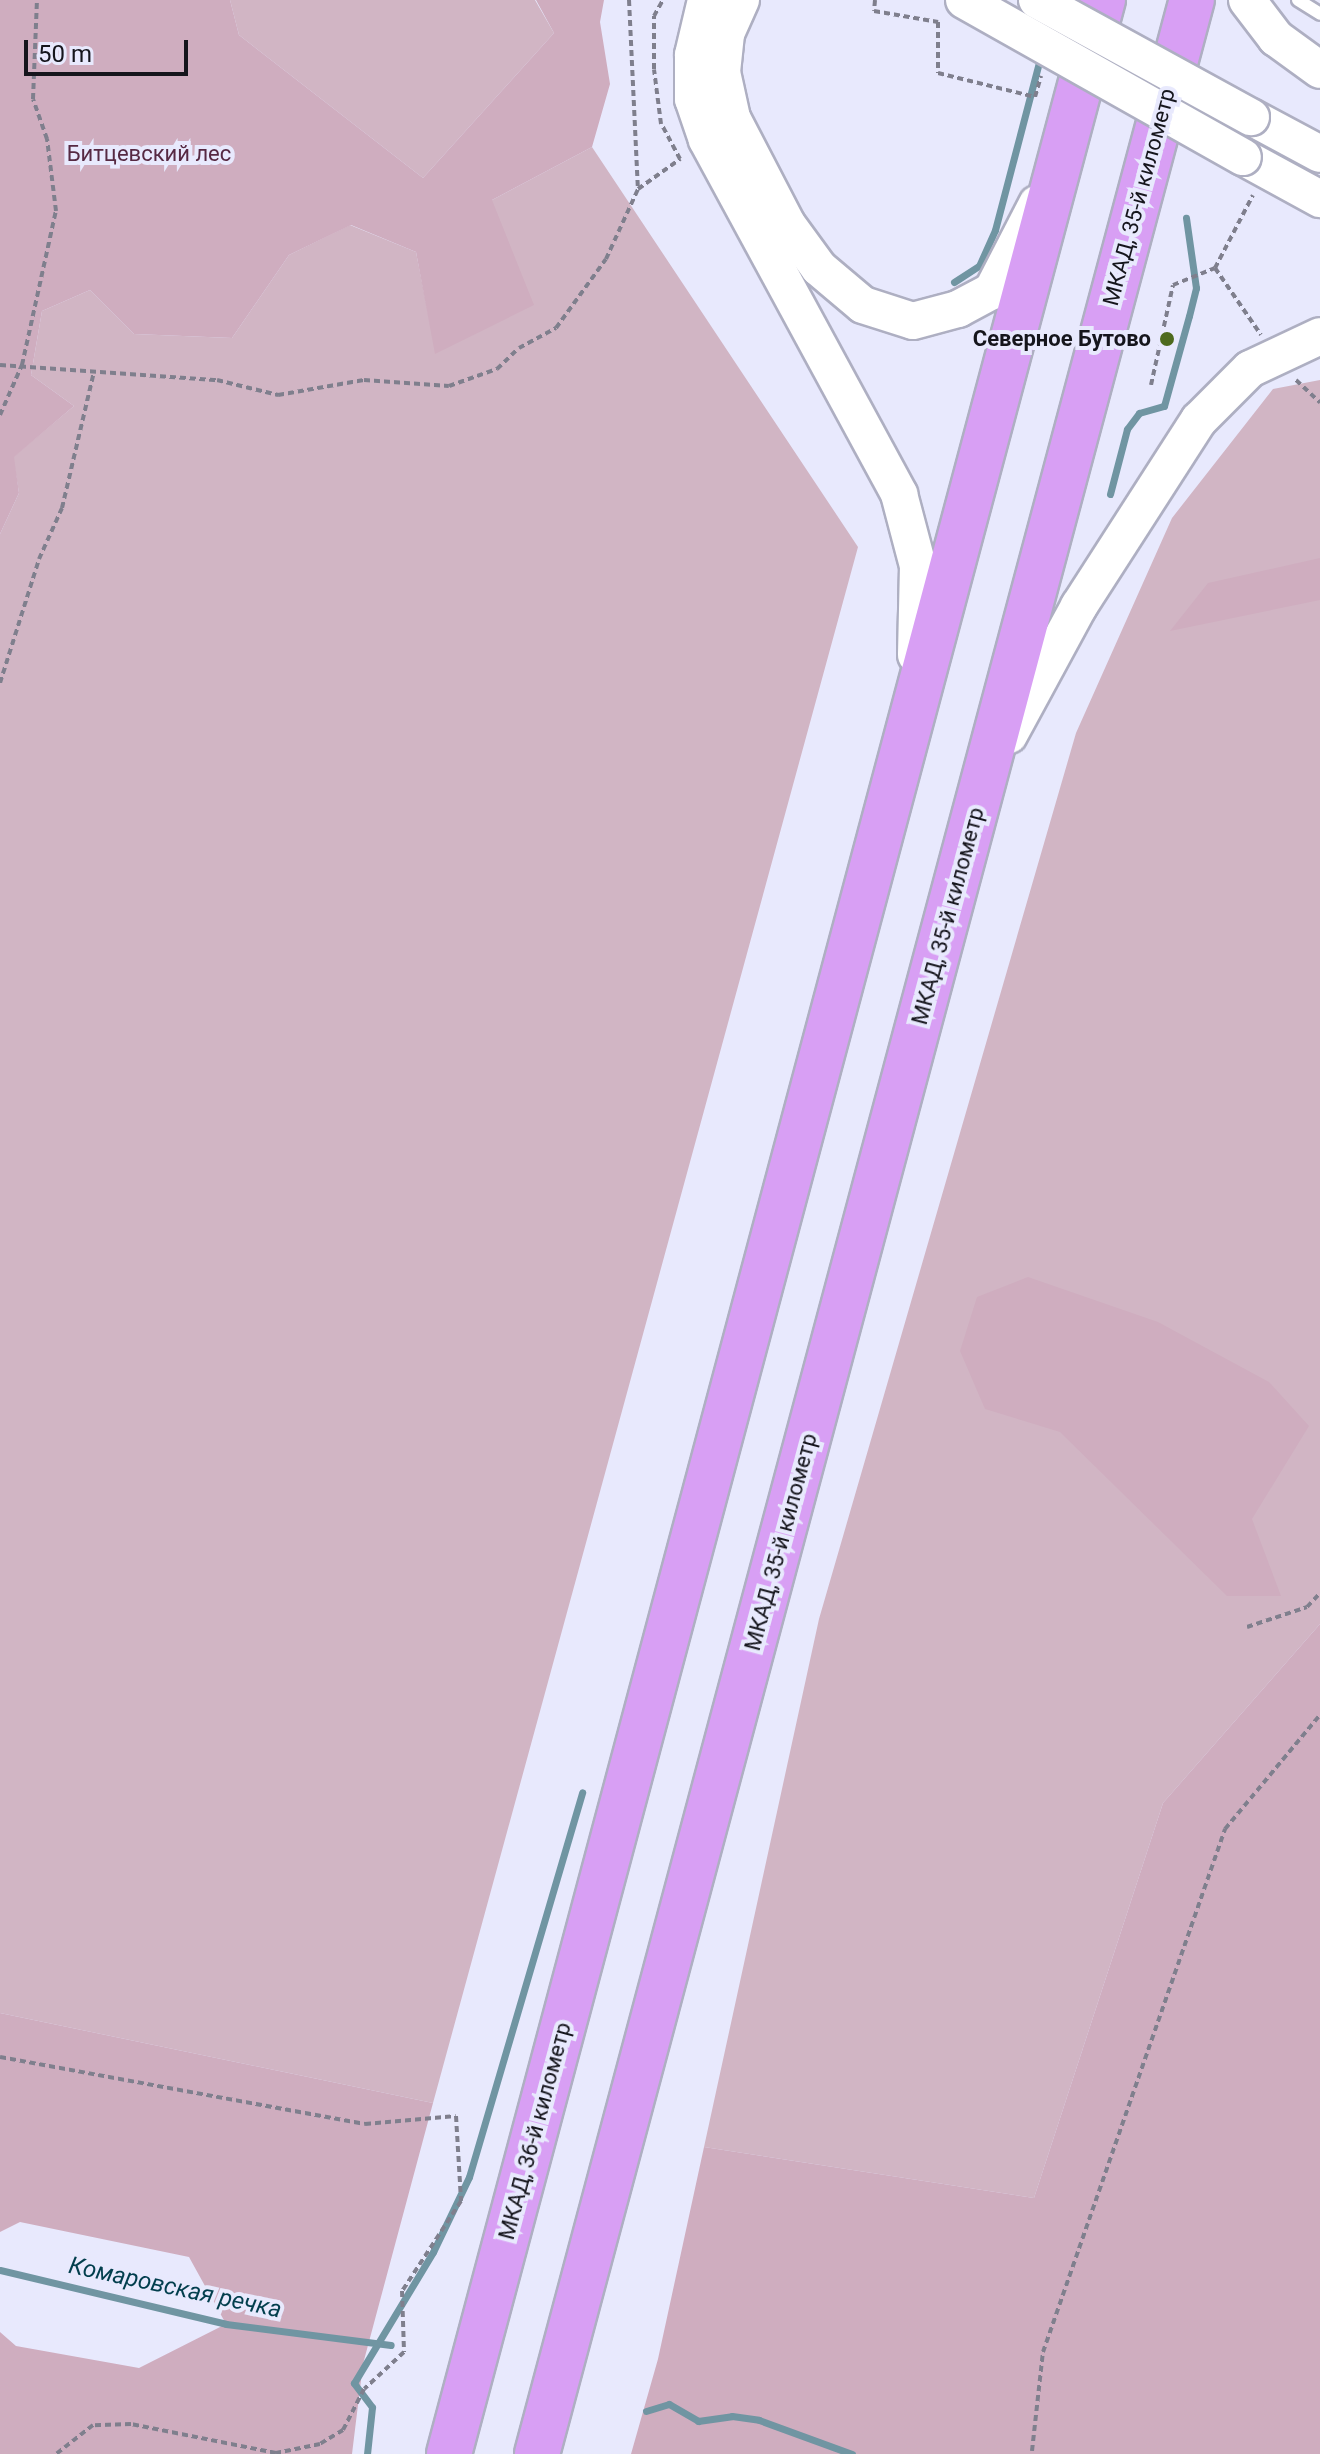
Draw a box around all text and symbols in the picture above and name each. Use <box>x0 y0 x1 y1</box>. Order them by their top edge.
scale bar <box>28 24 192 74</box>
text: 50 m <box>38 40 92 68</box>
street label: МКАД, 35-й километр <box>1097 85 1181 309</box>
park label: Битцевский лес <box>67 141 231 167</box>
place label: Северное Бутово <box>973 326 1151 352</box>
marker: Северное Бутово <box>1158 330 1176 348</box>
street label: МКАД, 35-й километр <box>906 804 990 1028</box>
street label: МКАД, 35-й километр <box>739 1430 823 1654</box>
street label: МКАД, 36-й километр <box>493 2019 577 2243</box>
water label: Комаровская речка <box>66 2251 284 2325</box>

